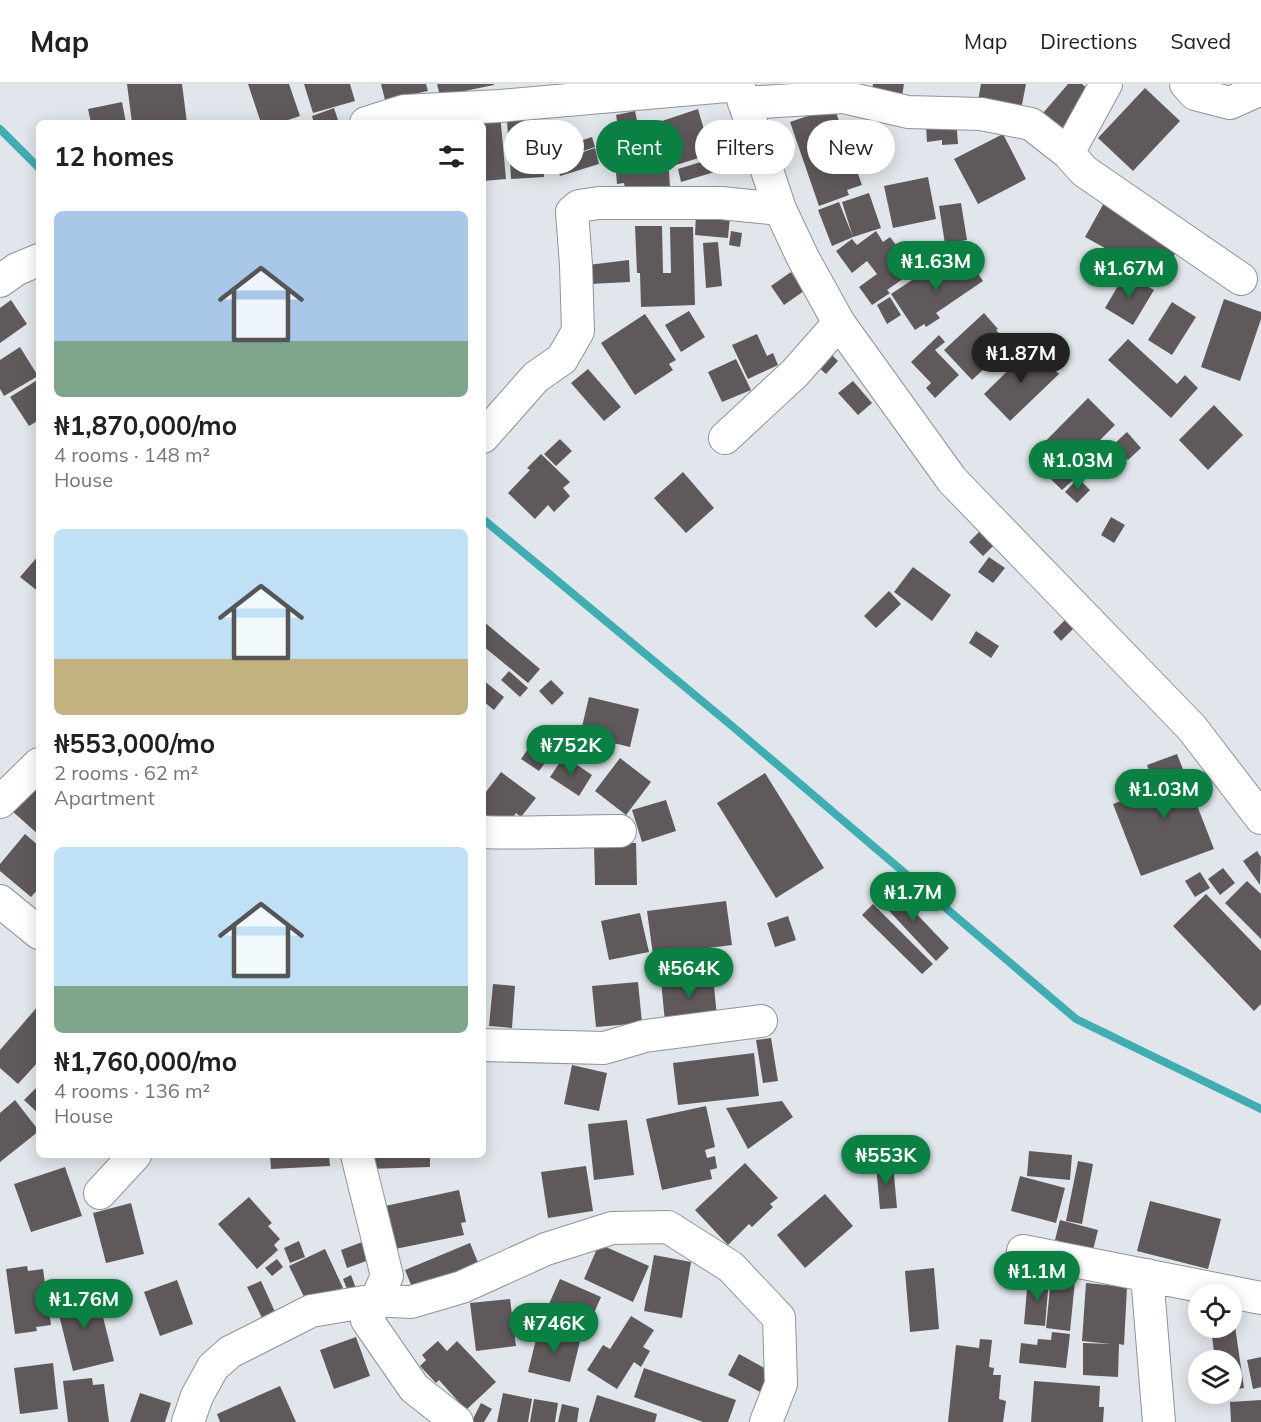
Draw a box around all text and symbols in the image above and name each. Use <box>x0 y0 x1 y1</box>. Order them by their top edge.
text: Map <box>30 24 89 59</box>
text: Map <box>964 28 1007 54</box>
text: Directions <box>1040 28 1137 54</box>
text: Saved <box>1170 28 1231 54</box>
chip: Buy <box>504 120 584 174</box>
chip: Rent <box>596 120 683 174</box>
chip: Filters <box>695 120 795 174</box>
chip: New <box>807 120 895 174</box>
text: 12 homes <box>54 140 174 173</box>
icon: filters <box>435 140 468 173</box>
pin: ₦1.63M <box>887 241 985 292</box>
text: ₦1.63M <box>901 248 971 273</box>
pin: ₦1.67M <box>1080 248 1178 299</box>
icon: home <box>207 250 315 358</box>
text: ₦1.67M <box>1094 255 1164 280</box>
pin: ₦1.87M <box>972 333 1070 384</box>
text: ₦1.87M <box>986 340 1056 365</box>
text: ₦1,870,000/mo <box>54 409 237 442</box>
pin: ₦1.03M <box>1029 440 1127 491</box>
text: 4 rooms · 148 m² <box>54 442 210 467</box>
text: ₦1.03M <box>1043 447 1113 472</box>
text: House <box>54 467 113 492</box>
icon: home <box>207 568 315 676</box>
pin: ₦752K <box>529 725 613 776</box>
text: ₦553,000/mo <box>54 727 215 760</box>
text: ₦752K <box>540 732 602 757</box>
text: 2 rooms · 62 m² <box>54 760 198 785</box>
pin: ₦1.03M <box>1115 769 1213 820</box>
text: ₦1.03M <box>1129 776 1199 801</box>
text: Apartment <box>54 785 155 810</box>
pin: ₦1.7M <box>871 872 955 923</box>
text: ₦1.7M <box>884 879 942 904</box>
icon: home <box>207 886 315 994</box>
pin: ₦564K <box>647 948 731 999</box>
text: ₦564K <box>658 955 720 980</box>
text: ₦1,760,000/mo <box>54 1045 237 1078</box>
text: 4 rooms · 136 m² <box>54 1078 210 1103</box>
text: House <box>54 1103 113 1128</box>
pin: ₦553K <box>844 1135 928 1186</box>
text: ₦553K <box>855 1142 917 1167</box>
pin: ₦1.1M <box>995 1251 1079 1302</box>
text: ₦1.1M <box>1008 1258 1066 1283</box>
pin: ₦1.76M <box>35 1279 133 1330</box>
map controls <box>1188 1284 1242 1404</box>
button: locate <box>1188 1284 1242 1338</box>
text: ₦1.76M <box>49 1286 119 1311</box>
pin: ₦746K <box>512 1303 596 1354</box>
text: ₦746K <box>523 1310 585 1335</box>
button: layers <box>1188 1350 1242 1404</box>

